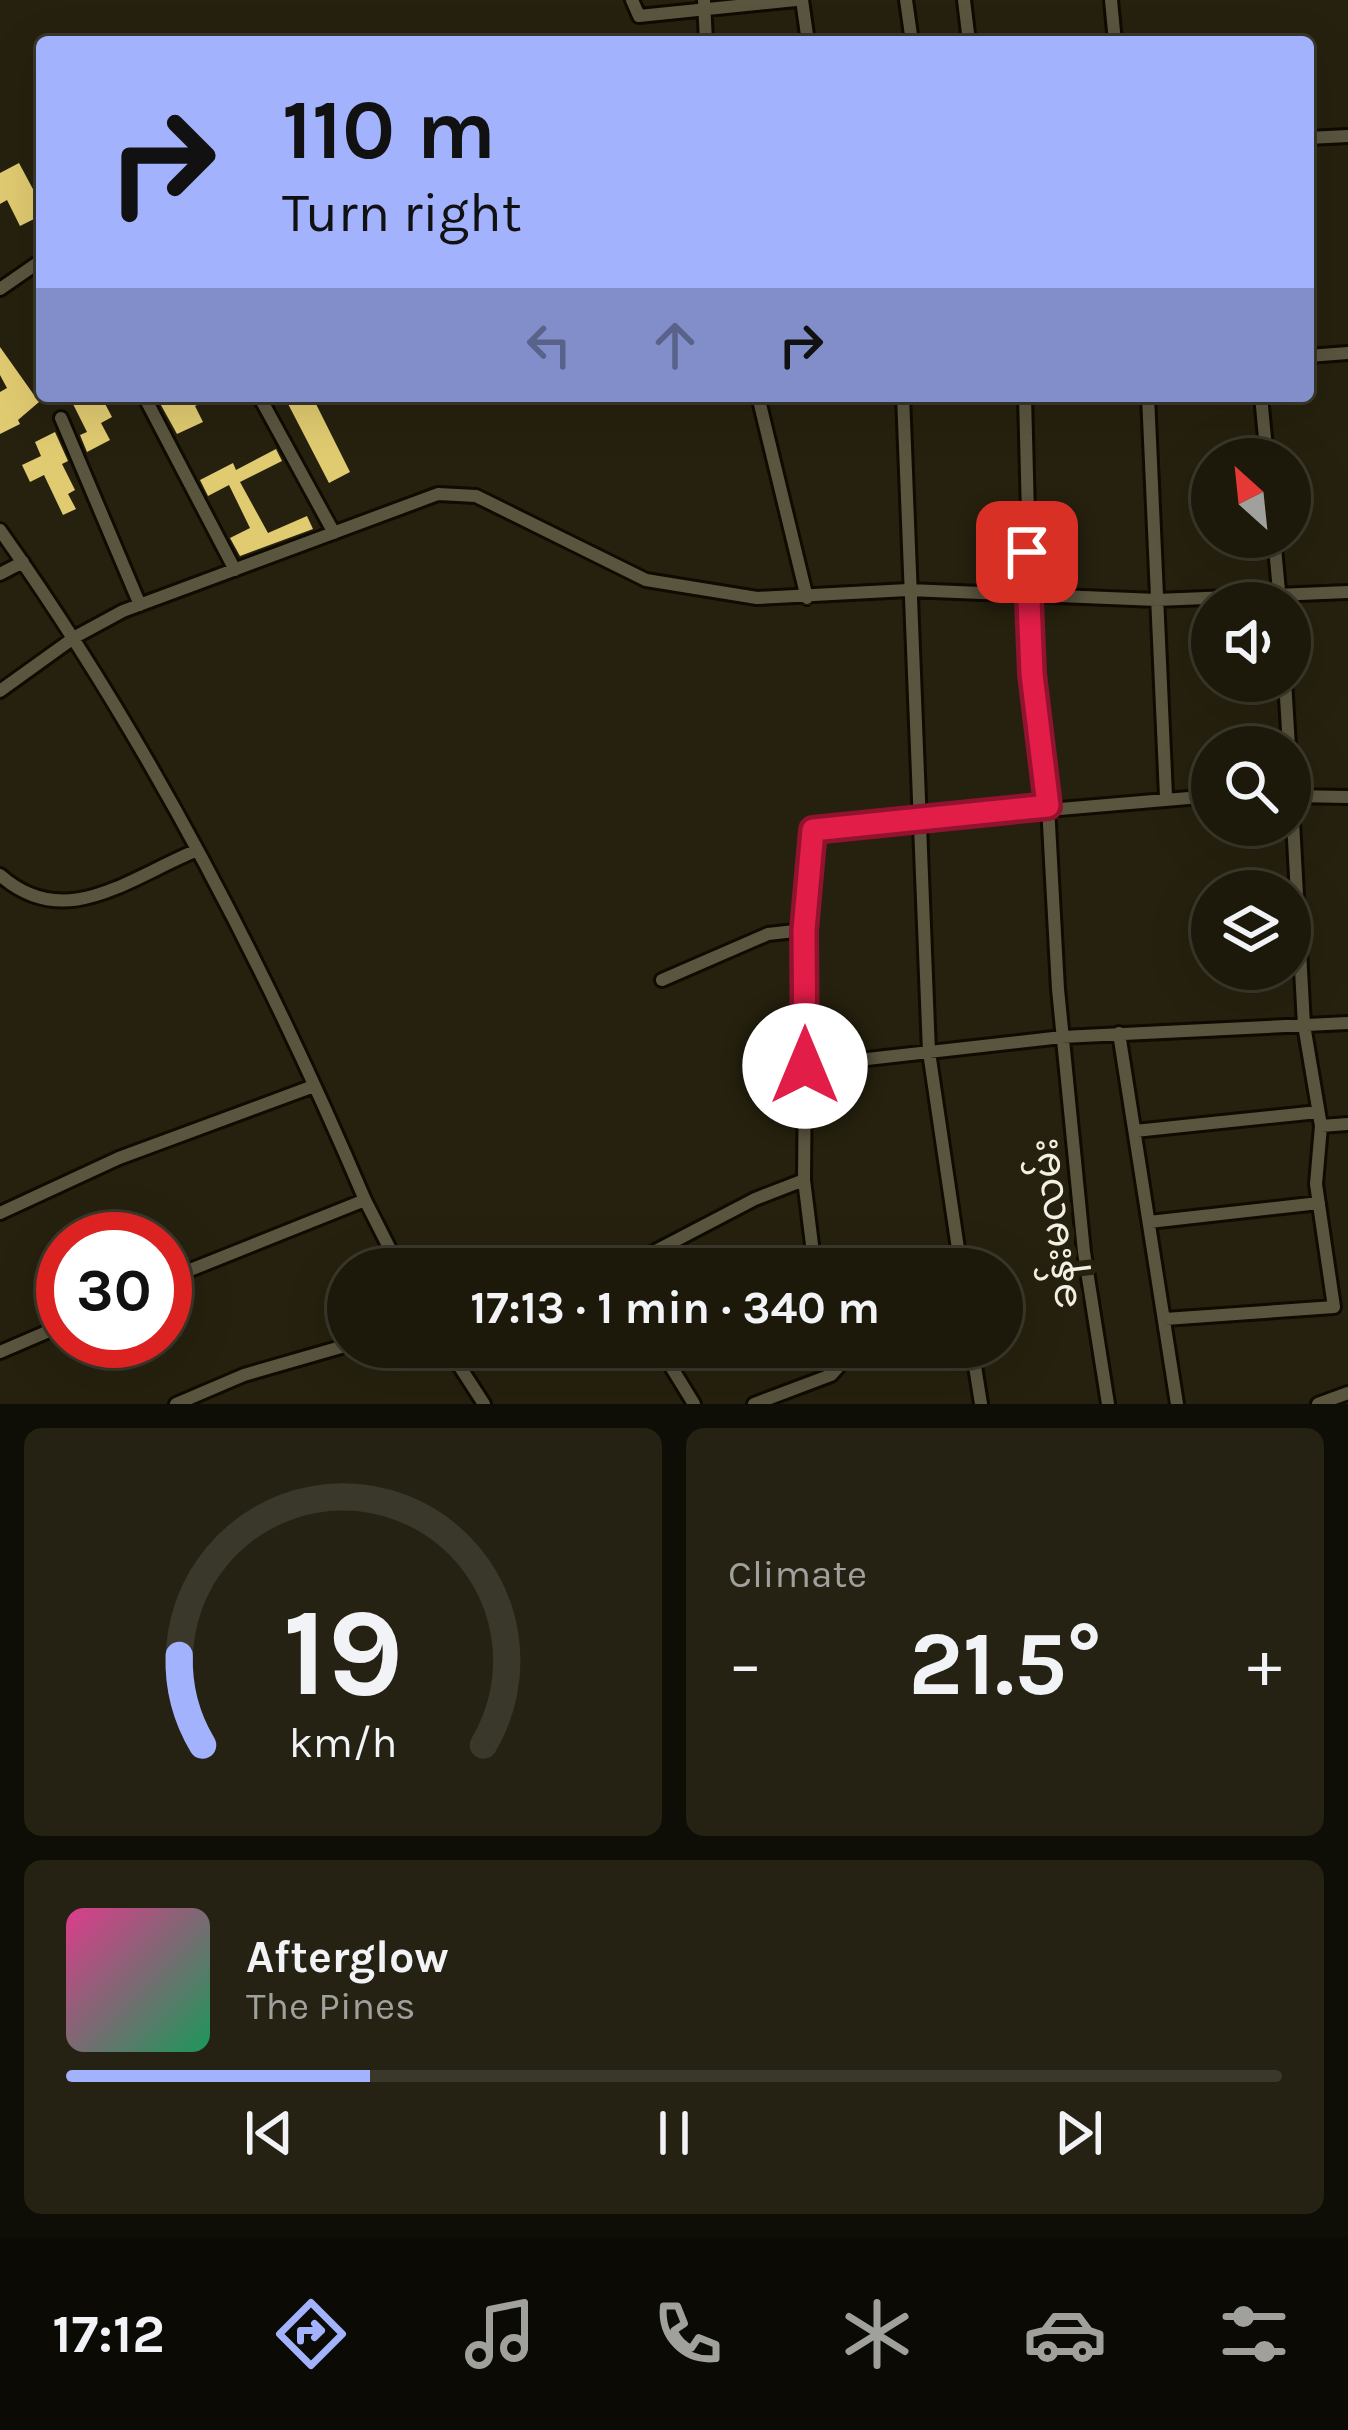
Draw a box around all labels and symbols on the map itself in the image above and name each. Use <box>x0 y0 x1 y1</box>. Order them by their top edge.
north arrow <box>1191 438 1311 558</box>
pin <box>976 501 1078 603</box>
position arrow <box>742 1003 868 1129</box>
street label: ခန်းမလမ်း <box>1018 1135 1095 1313</box>
speed limit sign: 30 <box>36 1212 192 1368</box>

